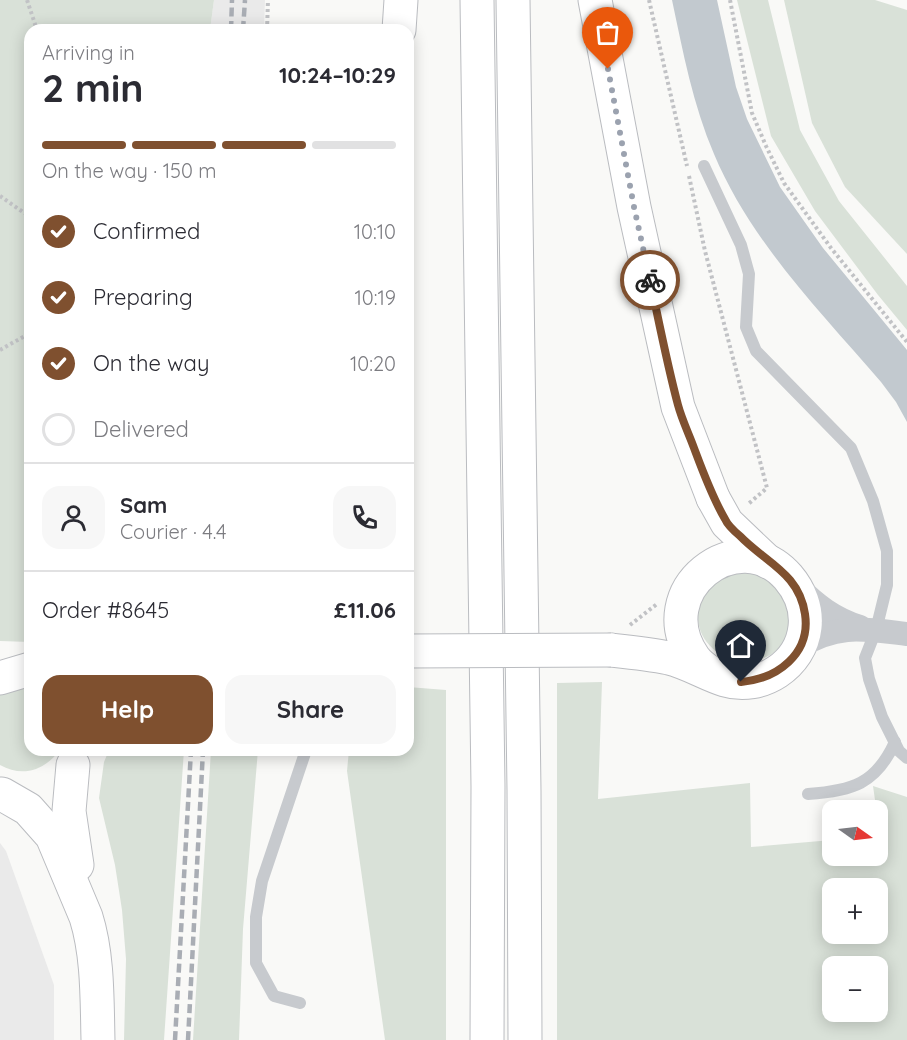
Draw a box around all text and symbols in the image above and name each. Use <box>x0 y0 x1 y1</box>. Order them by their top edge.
pin <box>582 7 633 69</box>
icon: bag <box>591 16 624 49</box>
text: Arriving in <box>42 40 135 65</box>
text: 10:24–10:29 <box>279 61 396 89</box>
text: 2 min <box>42 63 144 112</box>
text: On the way · 150 m <box>42 158 217 183</box>
icon: check <box>42 215 75 248</box>
text: Confirmed <box>93 217 200 245</box>
text: 10:10 <box>354 219 396 244</box>
courier <box>620 250 680 310</box>
icon: bike <box>634 264 667 297</box>
icon: check <box>42 281 75 314</box>
text: Preparing <box>93 283 193 311</box>
text: 10:19 <box>354 285 396 310</box>
icon: check <box>42 347 75 380</box>
text: On the way <box>93 349 209 377</box>
text: 10:20 <box>350 351 396 376</box>
text: Delivered <box>93 415 189 443</box>
button: person <box>42 486 105 549</box>
button: phone <box>333 486 396 549</box>
text: Sam <box>120 491 167 519</box>
text: Courier · 4.4 <box>120 519 226 544</box>
text: Order #8645 <box>42 596 169 624</box>
text: £11.06 <box>334 596 396 624</box>
pin <box>715 620 766 682</box>
icon: home <box>724 629 757 662</box>
button: Help <box>42 675 213 744</box>
button: Share <box>225 675 396 744</box>
north arrow <box>822 800 888 866</box>
map controls <box>822 800 888 1022</box>
button: + <box>822 878 888 944</box>
button: − <box>822 956 888 1022</box>

